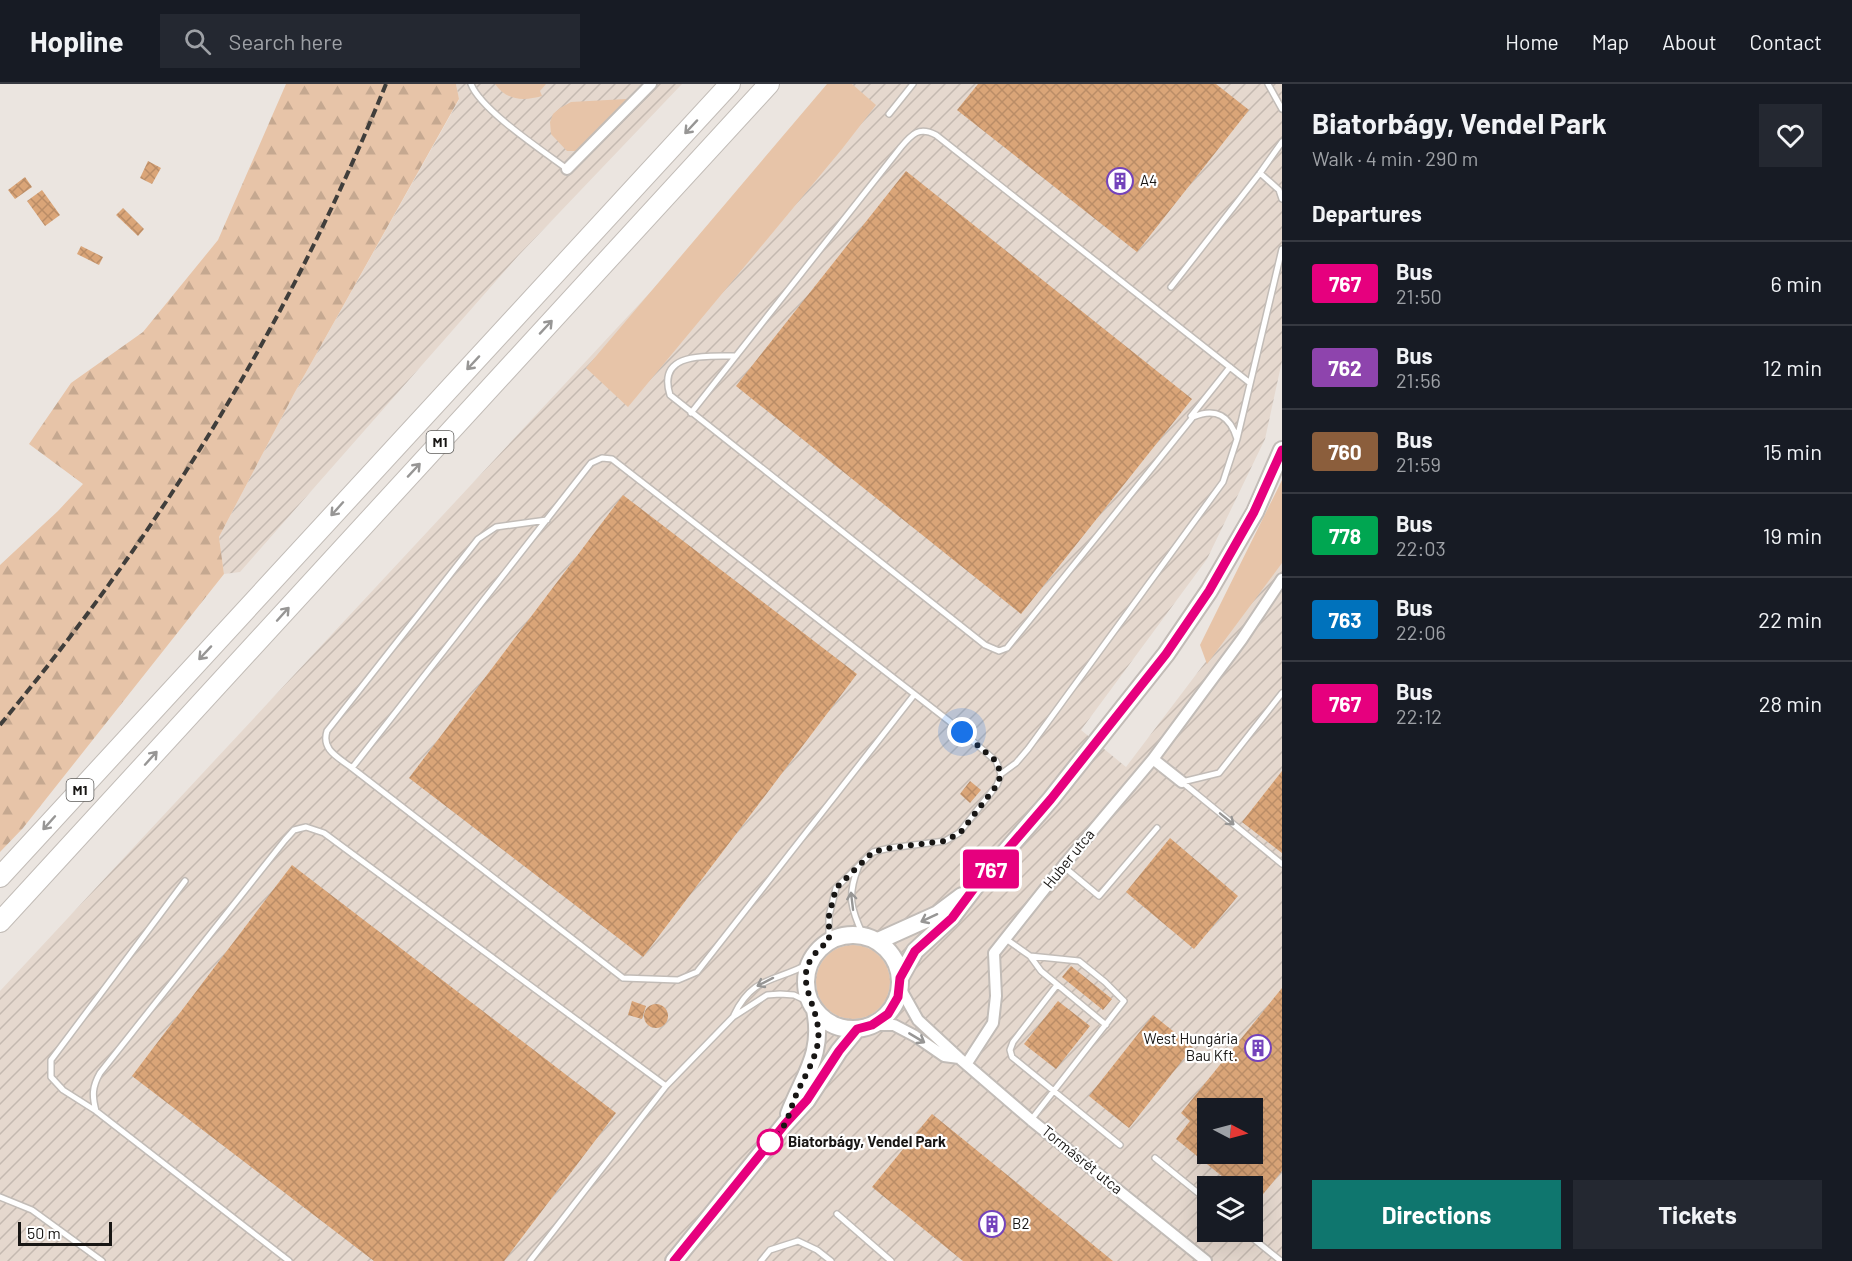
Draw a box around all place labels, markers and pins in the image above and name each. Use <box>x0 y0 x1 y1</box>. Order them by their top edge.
building icon: A4 <box>1105 166 1135 196</box>
place label: A4 <box>1140 171 1157 189</box>
place label: West Hungária Bau Kft. <box>1143 1029 1238 1064</box>
building icon: West Hungária Bau Kft. <box>1243 1033 1273 1063</box>
marker: Biatorbágy, Vendel Park <box>757 1129 783 1155</box>
place label: Biatorbágy, Vendel Park <box>788 1132 946 1150</box>
building icon: B2 <box>977 1209 1007 1239</box>
place label: B2 <box>1012 1214 1029 1232</box>

